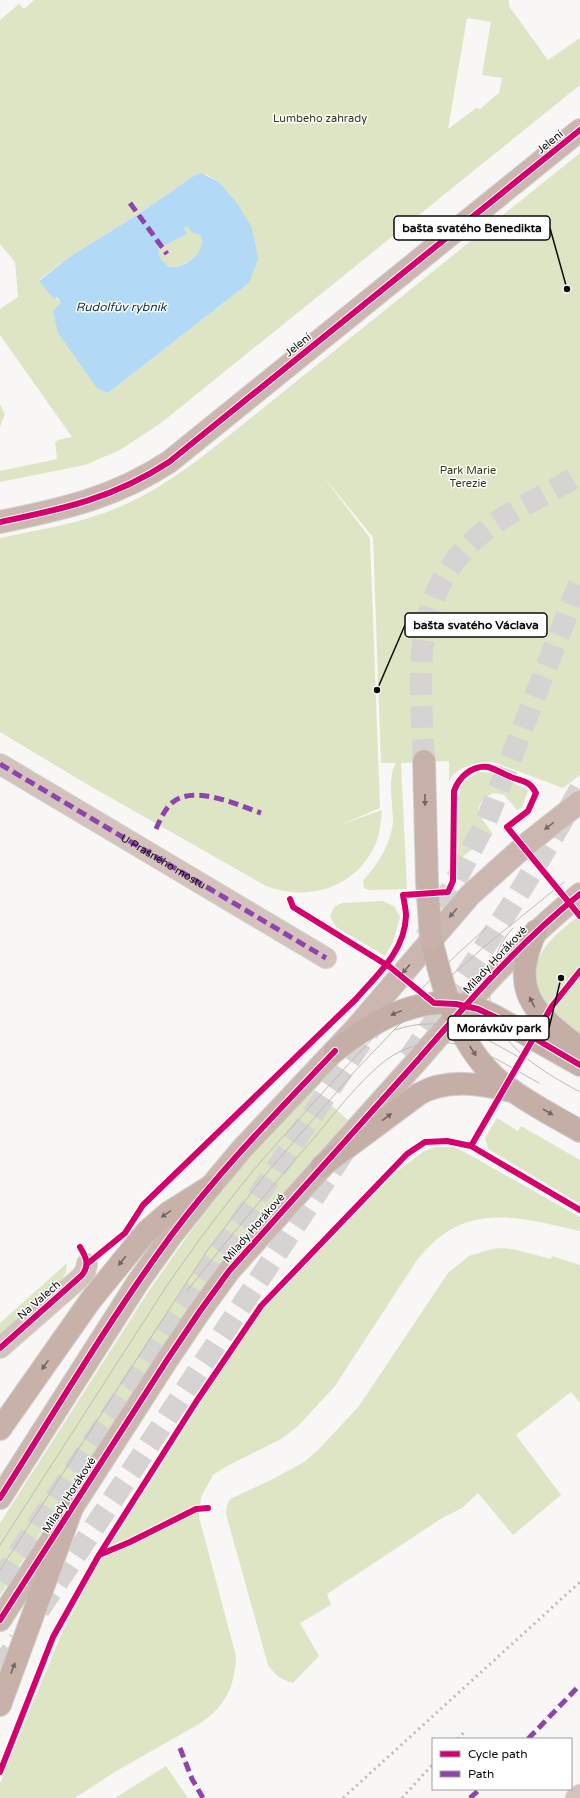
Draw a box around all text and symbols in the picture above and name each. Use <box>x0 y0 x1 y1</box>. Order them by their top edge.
park label: Lumbeho zahrady <box>273 112 367 125</box>
street label: Jelení <box>534 127 566 156</box>
callout: bašta svatého Benedikta <box>394 216 550 240</box>
text: bašta svatého Benedikta <box>402 221 542 235</box>
water label: Rudolfův rybník <box>76 300 168 314</box>
street label: Jelení <box>282 330 314 359</box>
park label: Park Marie Terezie <box>440 464 496 490</box>
callout: bašta svatého Václava <box>405 613 547 637</box>
text: bašta svatého Václava <box>413 618 539 632</box>
one-way arrow <box>422 794 428 807</box>
one-way arrow <box>544 822 555 830</box>
street label: U Prašného mostu <box>119 831 208 891</box>
one-way arrow <box>449 908 458 919</box>
street label: Milady Horákové <box>460 924 530 996</box>
one-way arrow <box>401 963 410 974</box>
one-way arrow <box>529 997 535 1008</box>
one-way arrow <box>391 1010 402 1016</box>
callout: Morávkův park <box>448 1016 549 1040</box>
text: Morávkův park <box>456 1021 542 1036</box>
one-way arrow <box>469 1046 477 1056</box>
one-way arrow <box>542 1108 554 1115</box>
one-way arrow <box>381 1113 392 1122</box>
street label: Milady Horákové <box>220 1191 288 1265</box>
one-way arrow <box>161 1210 172 1218</box>
one-way arrow <box>117 1255 126 1266</box>
street label: Na Valech <box>15 1278 63 1322</box>
one-way arrow <box>41 1360 49 1371</box>
street label: Milady Horákové <box>40 1455 98 1535</box>
one-way arrow <box>11 1662 17 1674</box>
legend <box>432 1738 572 1790</box>
text: Cycle path <box>468 1747 527 1761</box>
text: Path <box>468 1767 494 1781</box>

